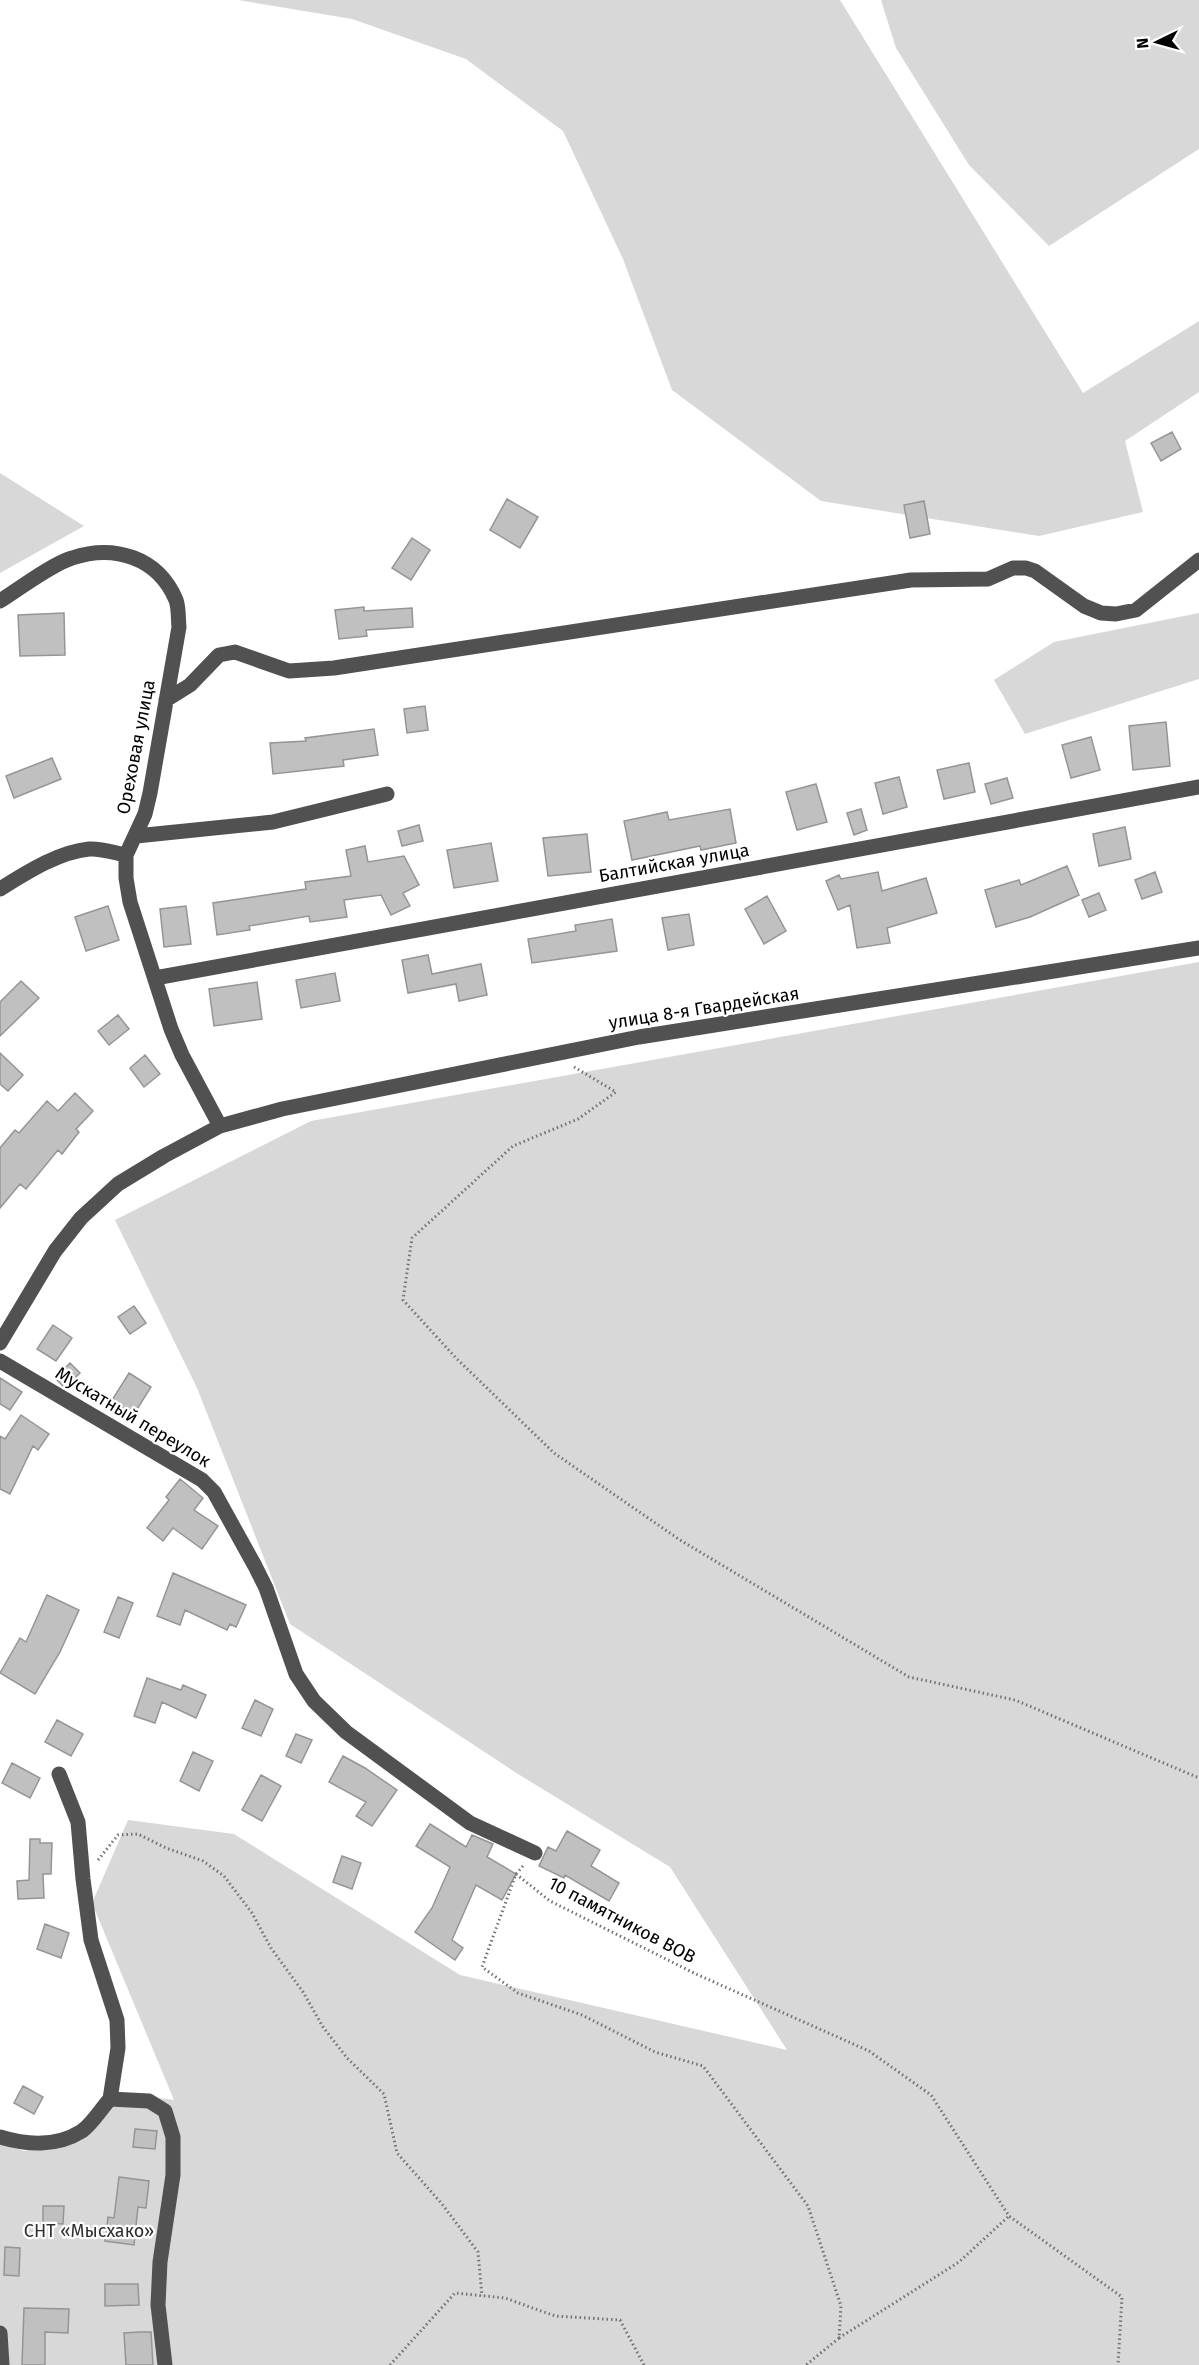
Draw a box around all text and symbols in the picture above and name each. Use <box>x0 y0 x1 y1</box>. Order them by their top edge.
north arrow <box>1127 12 1187 72</box>
text: N <box>1133 37 1152 49</box>
street label: Ореховая улица <box>112 678 160 816</box>
street label: Балтийская улица <box>597 839 751 887</box>
street label: улица 8-я Гвардейская <box>607 982 801 1034</box>
street label: Мускатный переулок <box>51 1362 215 1472</box>
street label: 10 памятников ВОВ <box>545 1872 699 1968</box>
park label: СНТ «Мысхако» <box>24 2220 154 2242</box>

